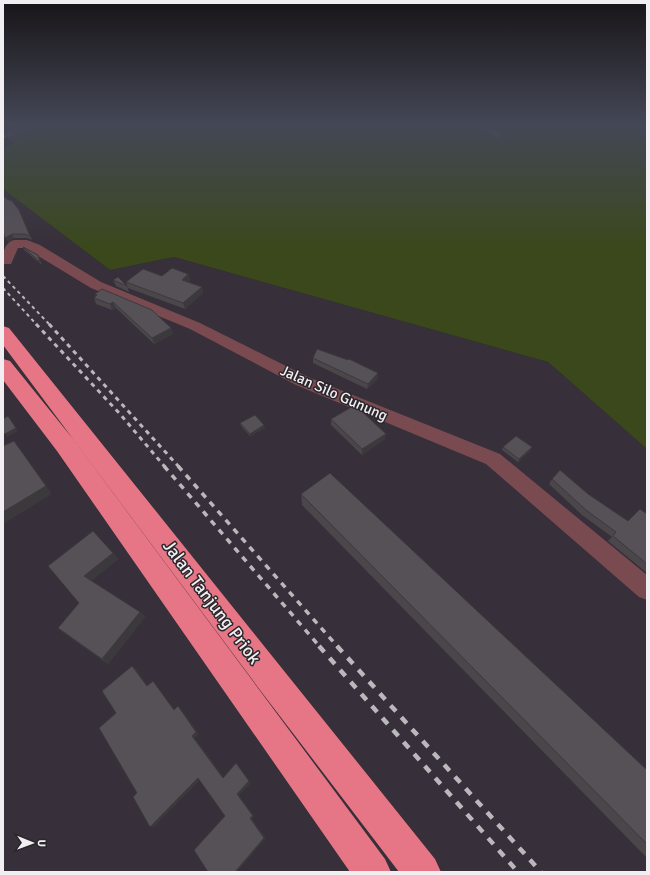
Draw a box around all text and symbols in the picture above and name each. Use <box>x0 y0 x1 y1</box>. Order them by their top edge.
street label: Jalan Silo Gunung <box>278 361 391 425</box>
street label: Jalan Tanjung Priok <box>158 536 266 668</box>
north arrow <box>12 823 52 863</box>
text: U <box>35 839 48 847</box>

